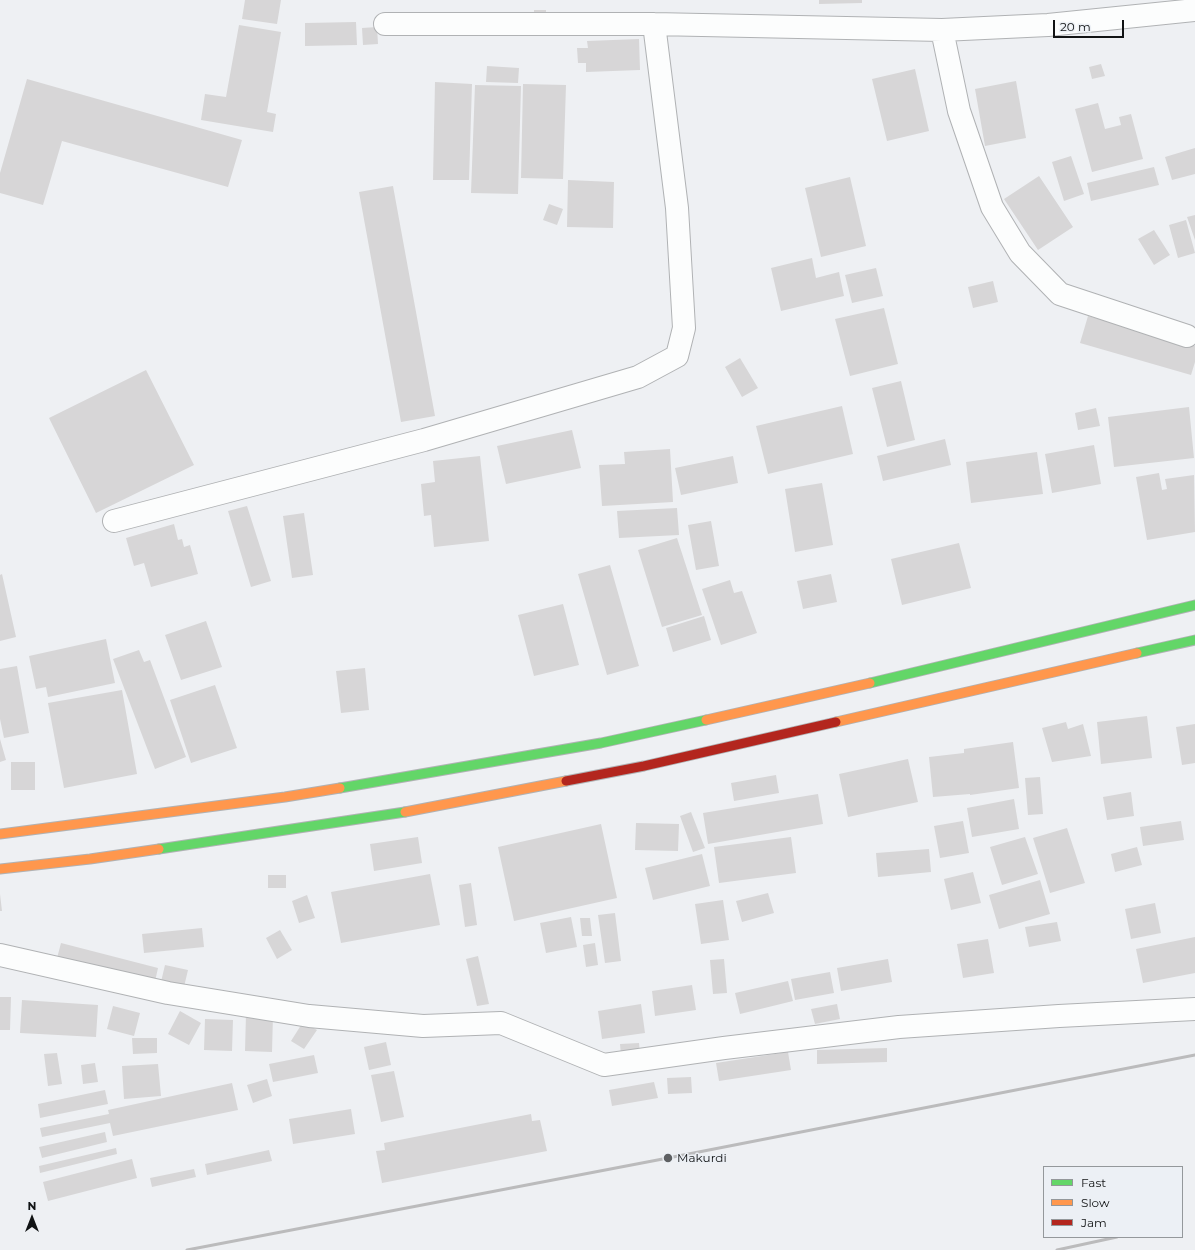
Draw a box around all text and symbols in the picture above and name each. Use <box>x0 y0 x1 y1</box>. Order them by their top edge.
scale bar <box>1055 12 1126 38</box>
text: 20 m <box>1060 19 1091 34</box>
place label: Makurdi <box>677 1151 727 1165</box>
marker: Makurdi <box>662 1152 674 1164</box>
legend <box>1043 1166 1183 1238</box>
text: Fast <box>1081 1175 1106 1190</box>
text: Slow <box>1081 1195 1110 1210</box>
north arrow <box>12 1198 52 1238</box>
text: N <box>28 1199 36 1213</box>
text: Jam <box>1081 1215 1107 1230</box>

